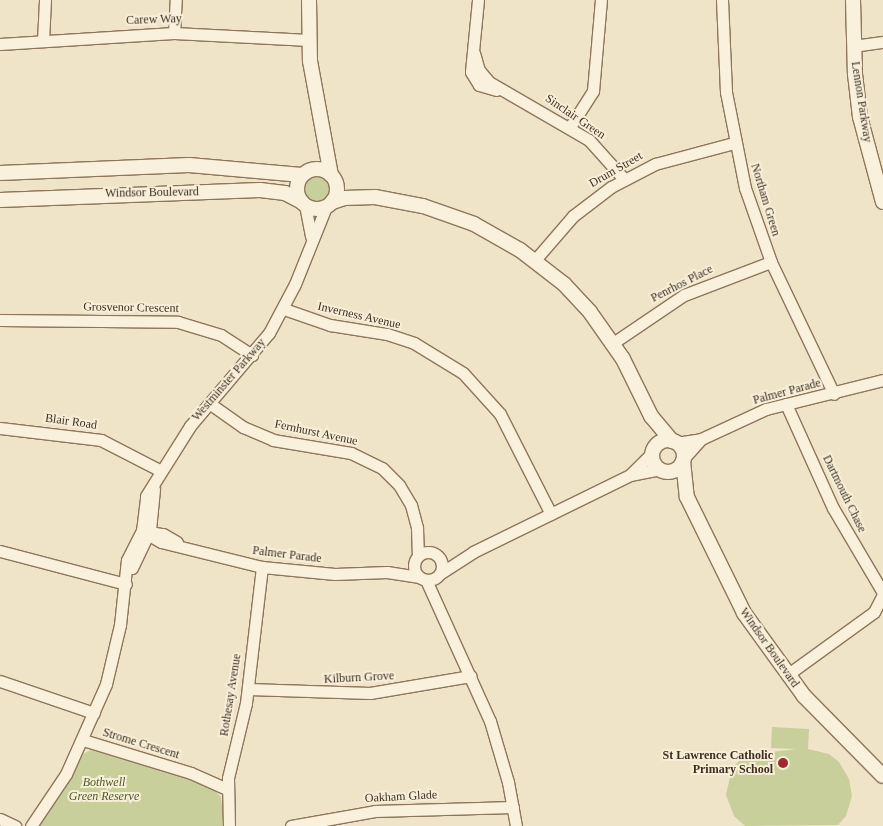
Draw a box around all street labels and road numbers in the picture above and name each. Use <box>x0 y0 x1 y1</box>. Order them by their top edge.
street label: Carew Way <box>126 12 182 28</box>
street label: Lennon Parkway <box>848 61 874 143</box>
street label: Sinclair Green <box>542 92 608 142</box>
street label: Drum Street <box>587 149 645 191</box>
street label: Northam Green <box>747 162 783 238</box>
street label: Windsor Boulevard <box>105 185 199 201</box>
street label: Penrhos Place <box>649 262 715 306</box>
street label: Inverness Avenue <box>316 299 402 333</box>
street label: Grosvenor Crescent <box>83 300 179 316</box>
street label: Westminster Parkway <box>189 336 269 424</box>
street label: Palmer Parade <box>752 376 822 408</box>
street label: Blair Road <box>44 411 98 433</box>
street label: Fernhurst Avenue <box>273 417 359 449</box>
street label: Dartmouth Chase <box>819 453 869 535</box>
street label: Palmer Parade <box>252 544 322 566</box>
street label: Windsor Boulevard <box>736 605 802 691</box>
street label: Rothesay Avenue <box>217 652 245 738</box>
street label: Kilburn Grove <box>324 669 394 687</box>
street label: Strome Crescent <box>101 725 181 763</box>
street label: Oakham Glade <box>365 788 437 806</box>

